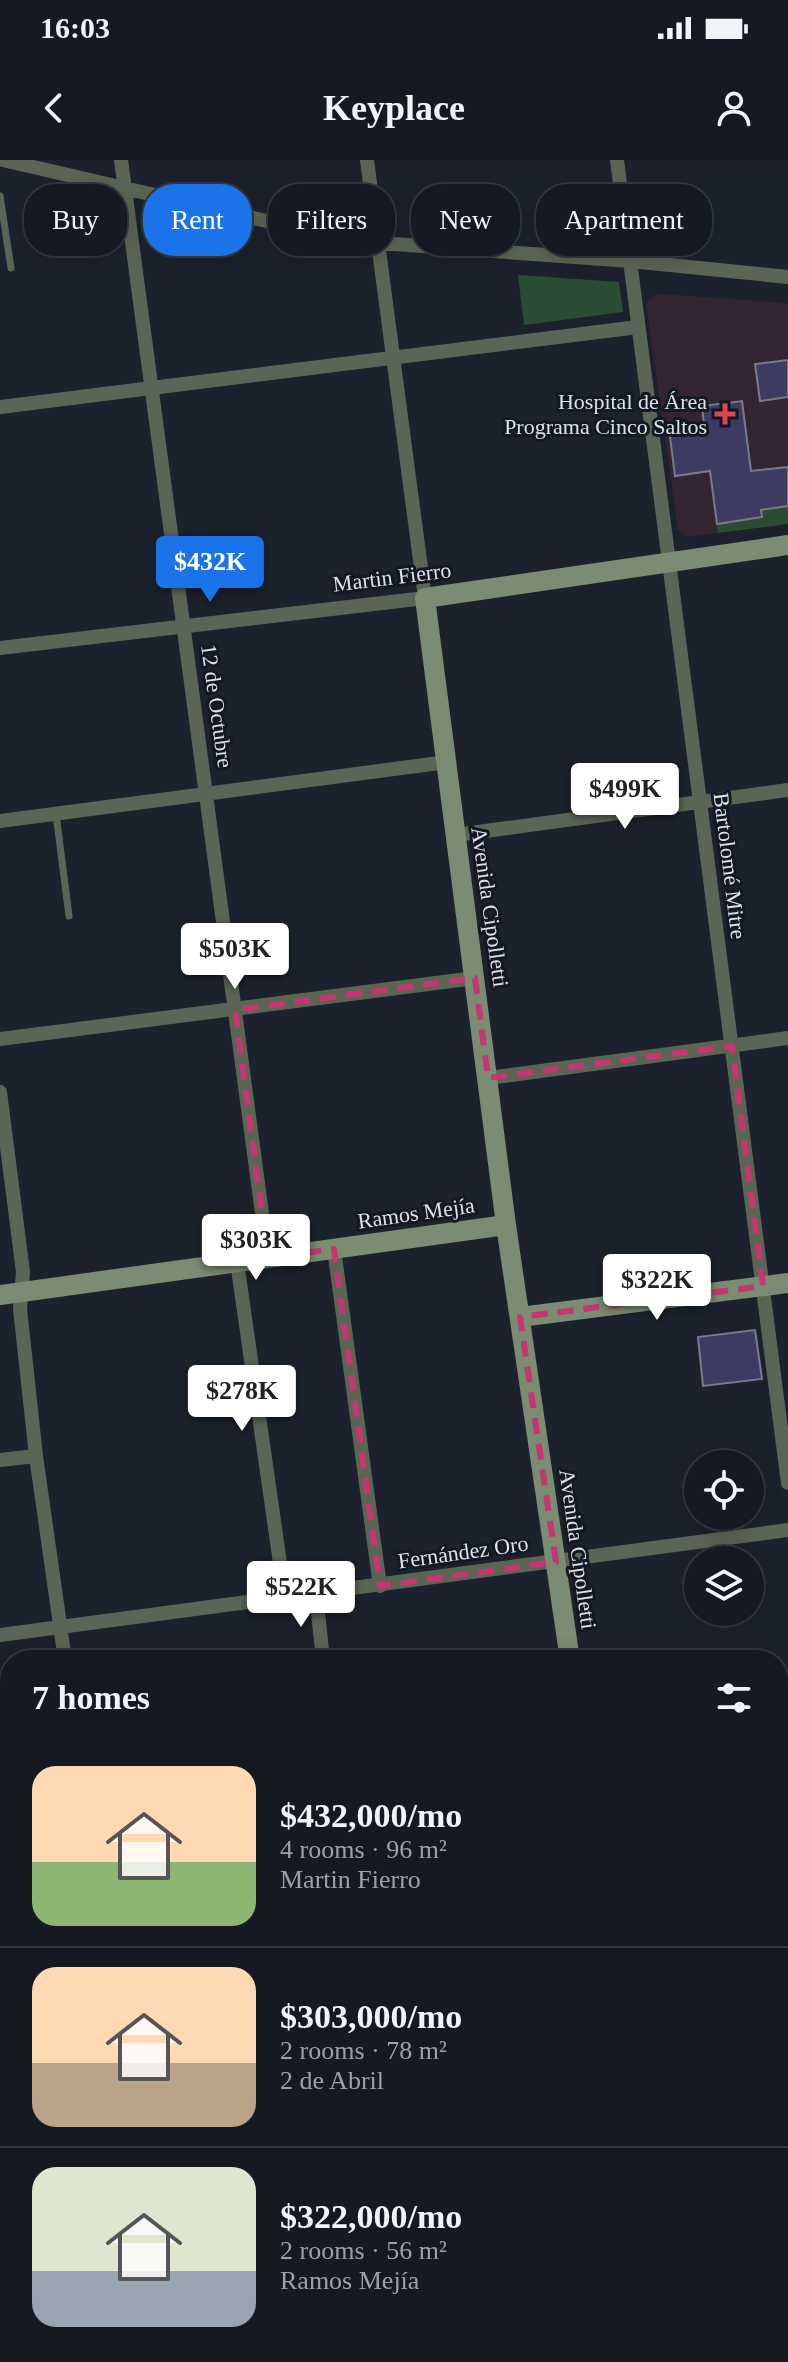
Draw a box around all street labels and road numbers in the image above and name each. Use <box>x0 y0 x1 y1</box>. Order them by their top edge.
street label: Martin Fierro <box>331 557 453 597</box>
street label: 12 de Octubre <box>196 643 238 769</box>
street label: Bartolomé Mitre <box>709 791 751 941</box>
street label: Avenida Cipolletti <box>466 825 514 989</box>
street label: Ramos Mejía <box>356 1192 476 1234</box>
street label: Avenida Cipolletti <box>554 1467 602 1631</box>
street label: Fernández Oro <box>396 1530 530 1574</box>

